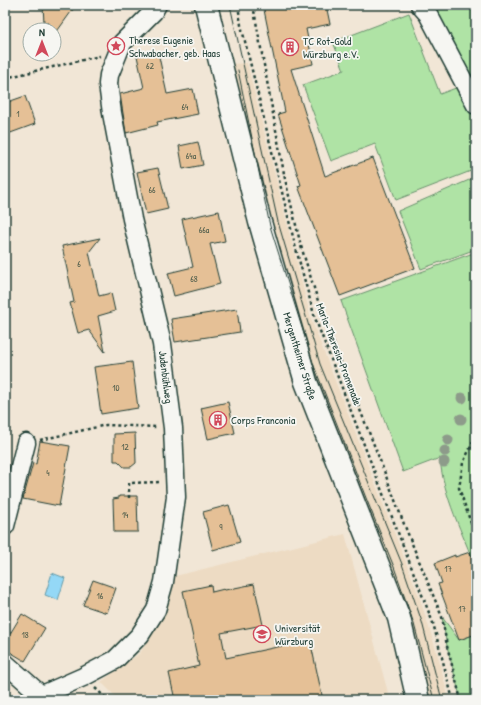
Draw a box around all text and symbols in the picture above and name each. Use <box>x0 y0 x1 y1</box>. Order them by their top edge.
north arrow <box>22 22 62 62</box>
text: N <box>39 25 45 39</box>
place label: Therese Eugenie Schwabacher, geb. Haas <box>129 33 220 60</box>
place label: TC Rot-Gold Würzburg e.V. <box>303 34 359 61</box>
place icon: Therese Eugenie Schwabacher, geb. Haas <box>106 36 126 56</box>
building icon: TC Rot-Gold Würzburg e.V. <box>280 37 300 57</box>
house number: 62 <box>146 60 155 72</box>
house number: 64 <box>182 101 189 113</box>
house number: 1 <box>16 108 20 120</box>
house number: 64a <box>186 150 197 162</box>
house number: 66 <box>148 184 156 196</box>
house number: 66a <box>199 224 210 236</box>
house number: 6 <box>77 258 81 270</box>
house number: 68 <box>190 273 198 285</box>
street label: Maria-Theresia-Promenade <box>313 301 365 408</box>
street label: Mergentheimer Straße <box>280 311 320 402</box>
street label: Judenbühlweg <box>156 350 176 404</box>
house number: 10 <box>112 382 120 394</box>
building icon: Corps Franconia <box>208 410 228 430</box>
place label: Corps Franconia <box>231 413 296 427</box>
house number: 12 <box>121 441 130 453</box>
house number: 4 <box>46 467 50 479</box>
house number: 14 <box>122 509 129 521</box>
house number: 9 <box>219 521 223 533</box>
house number: 17 <box>444 563 452 575</box>
house number: 16 <box>97 590 104 602</box>
house number: 17 <box>458 603 466 615</box>
place label: Universität Würzburg <box>275 621 320 648</box>
school or university icon: Universität Würzburg <box>252 624 272 644</box>
house number: 18 <box>21 629 29 641</box>

